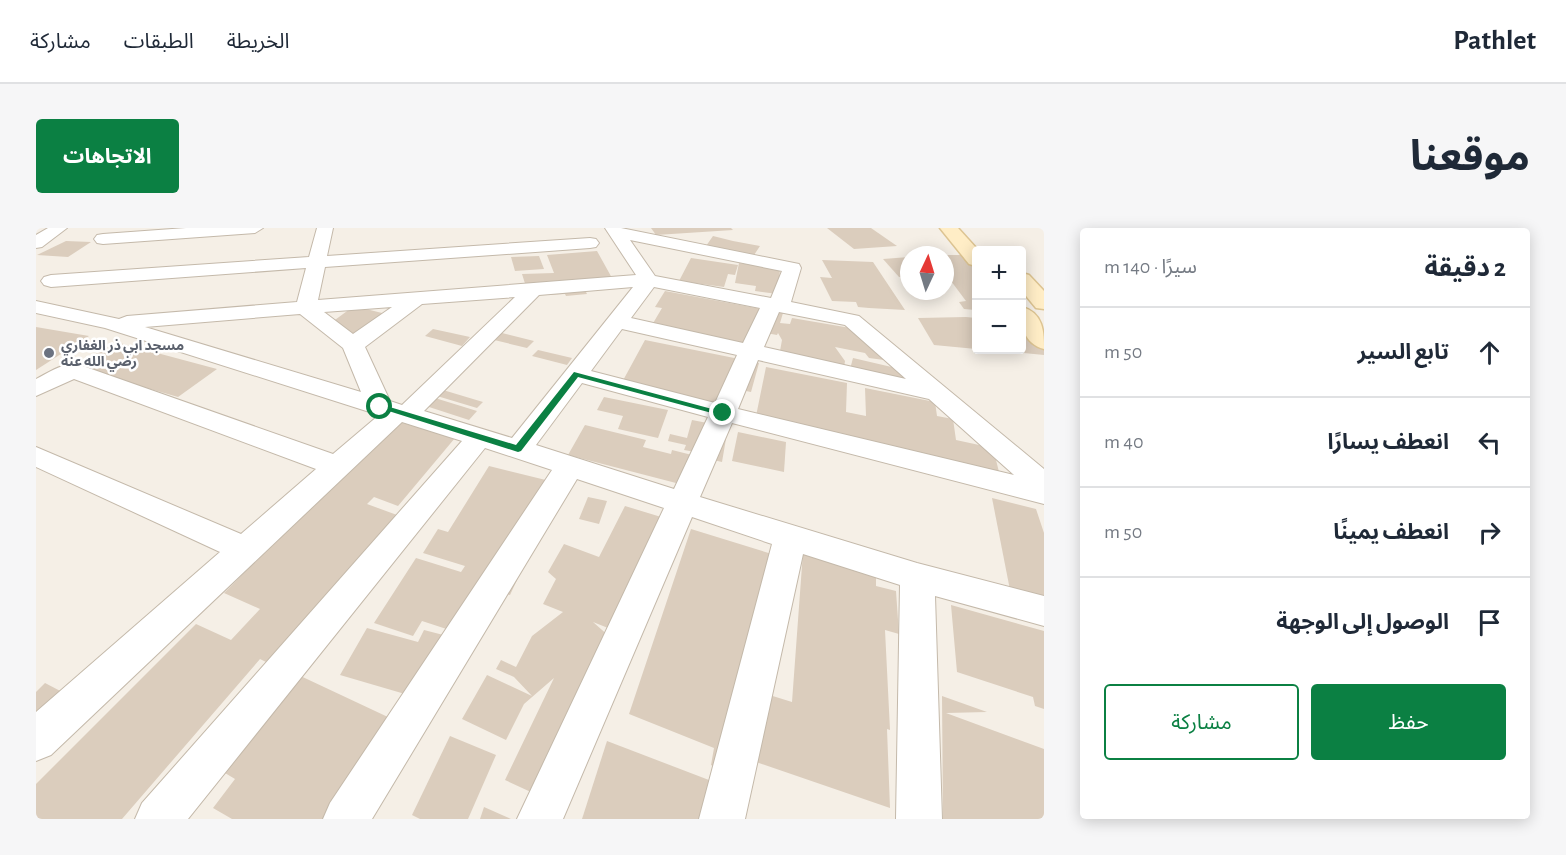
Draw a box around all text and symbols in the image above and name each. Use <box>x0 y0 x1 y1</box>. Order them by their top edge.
text: Pathlet <box>1453 27 1536 55</box>
text: مشاركة <box>30 31 91 52</box>
text: الطبقات <box>124 31 194 52</box>
text: الخريطة <box>227 31 290 52</box>
button: الاتجاهات <box>36 119 179 193</box>
text: موقعنا <box>1410 136 1530 178</box>
north arrow <box>900 246 954 300</box>
map controls <box>972 246 1026 354</box>
button: + <box>972 246 1026 300</box>
text: 2 دقيقة <box>1424 255 1506 281</box>
text: سيرًا · 140 m <box>1104 257 1197 277</box>
button: − <box>972 300 1026 354</box>
icon: ahead <box>1473 336 1506 369</box>
place label: مسجد ابي ذر الغفاري رضي الله عنه <box>61 338 184 372</box>
text: تابع السير <box>1357 341 1449 363</box>
text: 50 m <box>1104 342 1142 362</box>
marker: مسجد ابي ذر الغفاري رضي الله عنه <box>42 346 56 360</box>
route start <box>366 393 392 419</box>
route end <box>709 399 735 425</box>
icon: left <box>1473 426 1506 459</box>
text: انعطف يسارًا <box>1327 431 1449 453</box>
text: 40 m <box>1104 432 1144 452</box>
icon: right <box>1473 516 1506 549</box>
text: انعطف يمينًا <box>1333 521 1449 543</box>
text: 50 m <box>1104 522 1142 542</box>
icon: arrive <box>1473 606 1506 639</box>
text: الوصول إلى الوجهة <box>1276 611 1449 633</box>
button: مشاركة <box>1104 684 1299 760</box>
button: حفظ <box>1311 684 1506 760</box>

